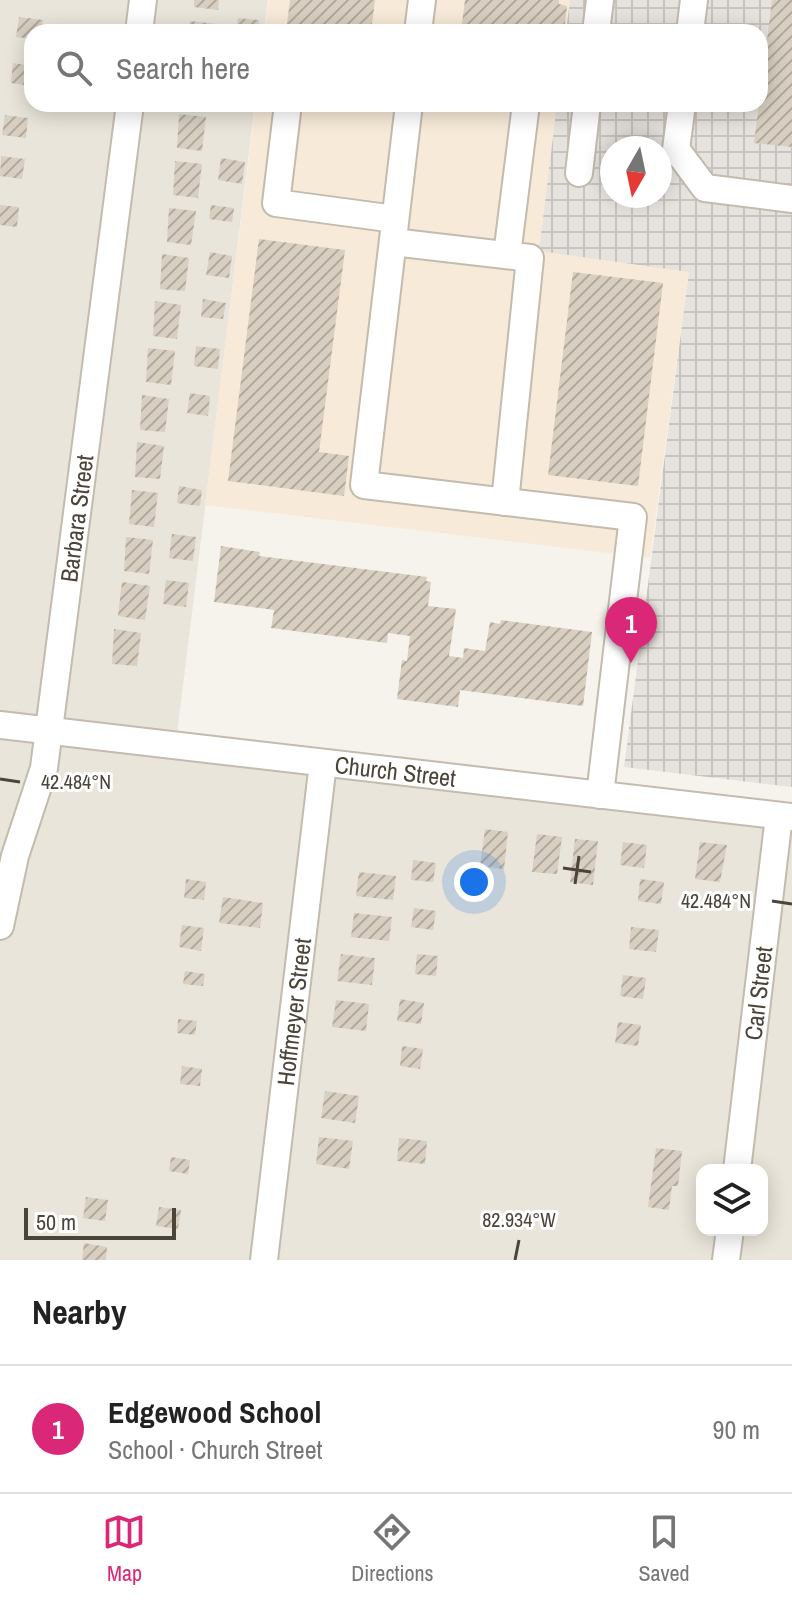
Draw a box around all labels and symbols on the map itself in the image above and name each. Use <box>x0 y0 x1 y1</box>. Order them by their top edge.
north arrow <box>600 136 672 208</box>
street label: Barbara Street <box>52 452 101 584</box>
pin: 1 <box>605 597 657 663</box>
street label: Church Street <box>333 748 458 794</box>
text: 42.484°N <box>41 768 111 795</box>
your location <box>454 862 494 902</box>
text: 42.484°N <box>681 887 751 914</box>
street label: Hoffmeyer Street <box>269 936 318 1087</box>
street label: Carl Street <box>737 944 779 1042</box>
scale bar <box>24 1204 176 1240</box>
text: 82.934°W <box>482 1206 556 1233</box>

